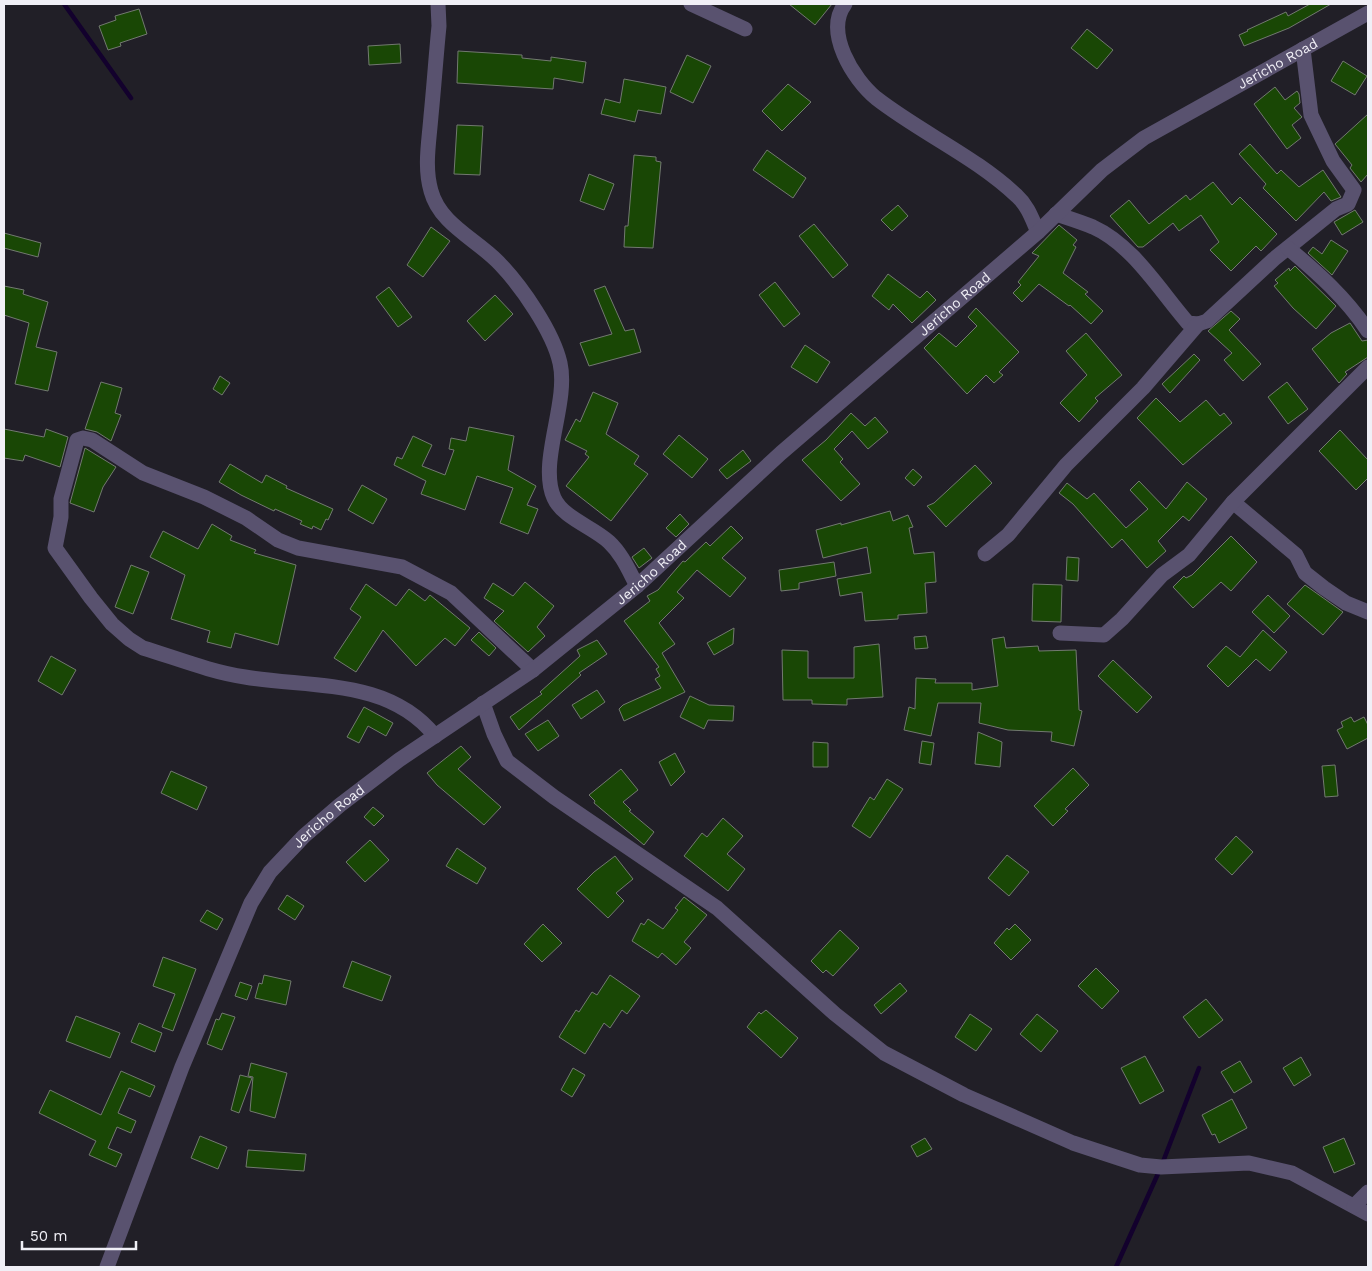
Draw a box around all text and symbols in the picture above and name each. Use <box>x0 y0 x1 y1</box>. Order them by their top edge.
street label: Jericho Road <box>1235 35 1320 92</box>
street label: Jericho Road <box>915 269 994 339</box>
street label: Jericho Road <box>613 536 690 608</box>
street label: Jericho Road <box>289 781 368 851</box>
scale bar <box>22 1218 136 1250</box>
text: 50 m <box>30 1227 67 1245</box>

